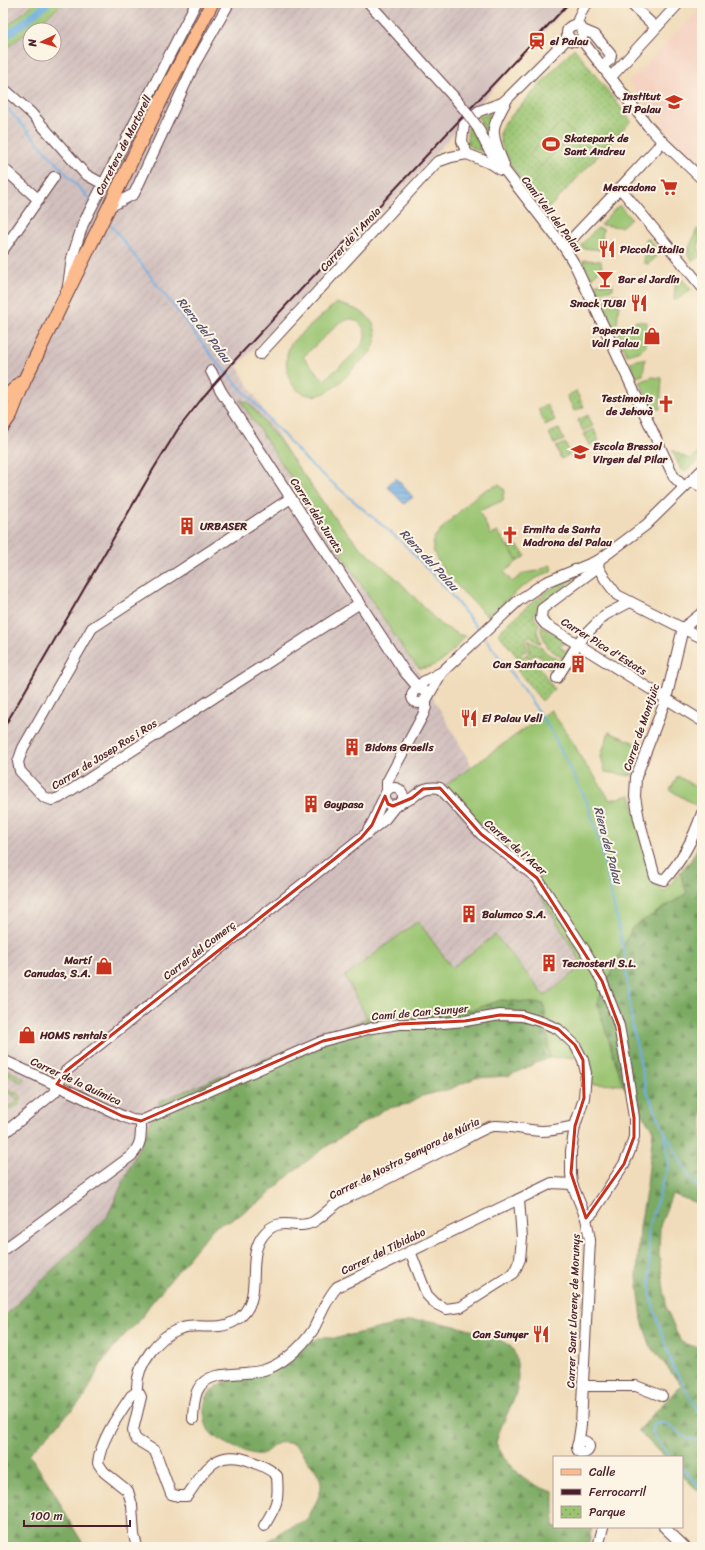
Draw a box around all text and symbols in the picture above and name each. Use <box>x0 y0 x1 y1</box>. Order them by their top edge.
north arrow <box>22 22 62 62</box>
station icon: el Palau <box>527 31 547 51</box>
place label: el Palau <box>549 32 590 51</box>
text: N <box>23 38 42 48</box>
place label: Institut El Palau <box>622 87 661 119</box>
street label: Carretera de Martorell <box>90 91 157 198</box>
school or university icon: Institut El Palau <box>664 92 684 112</box>
place label: Skatepark de Sant Andreu <box>563 129 629 161</box>
sports icon: Skatepark de Sant Andreu <box>541 134 561 154</box>
street label: Camí Vell del Palau <box>516 172 587 257</box>
supermarket icon: Mercadona <box>659 177 679 197</box>
place label: Mercadona <box>602 178 656 197</box>
street label: Carrer de l'Anoia <box>315 202 386 276</box>
restaurant icon: Piccola Italia <box>597 239 617 259</box>
place label: Piccola Italia <box>620 240 685 259</box>
bar icon: Bar el Jardín <box>595 269 615 289</box>
place label: Bar el Jardín <box>618 270 680 289</box>
water label: Riera del Palau <box>171 292 238 369</box>
restaurant icon: Snack TUBI <box>629 293 649 313</box>
place label: Snack TUBI <box>569 294 627 313</box>
place label: Papereria Vall Palau <box>592 321 640 353</box>
shop icon: Papereria Vall Palau <box>642 326 662 346</box>
place label: Testimonis de Jehovà <box>601 389 654 421</box>
church icon: Testimonis de Jehovà <box>656 394 676 414</box>
place label: Escola Bressol Virgen del Pilar <box>593 437 669 469</box>
school or university icon: Escola Bressol Virgen del Pilar <box>570 442 590 462</box>
street label: Carrer dels Jurats <box>285 474 348 557</box>
building icon: URBASER <box>177 516 197 536</box>
place label: URBASER <box>200 517 247 536</box>
place label: Ermita de Santa Madrona del Palau <box>522 520 613 552</box>
water label: Riera del Palau <box>394 524 465 598</box>
church icon: Ermita de Santa Madrona del Palau <box>500 525 520 545</box>
street label: Carrer Pica d'Estats <box>557 612 651 681</box>
building icon: Can Santacana <box>568 654 588 674</box>
place label: Can Santacana <box>492 655 565 674</box>
street label: Carrer de Montjuïc <box>618 680 665 773</box>
restaurant icon: El Palau Vell <box>459 708 479 728</box>
place label: El Palau Vell <box>482 709 543 728</box>
street label: Carrer de Josep Ros i Ros <box>48 714 162 795</box>
building icon: Bidons Graells <box>342 737 362 757</box>
place label: Bidons Graells <box>365 738 434 757</box>
building icon: Gaypasa <box>301 794 321 814</box>
place label: Gaypasa <box>323 795 364 814</box>
water label: Riera del Palau <box>587 804 629 888</box>
street label: Carrer de l'Acer <box>480 814 553 881</box>
building icon: Balumco S.A. <box>459 904 479 924</box>
place label: Balumco S.A. <box>482 905 547 924</box>
street label: Carrer del Comerç <box>159 915 240 985</box>
place label: Martí Canudas, S.A. <box>23 951 93 983</box>
building icon: Tecnosteril S.L. <box>539 953 559 973</box>
place label: Tecnosteril S.L. <box>562 954 637 973</box>
shop icon: Martí Canudas, S.A. <box>94 956 114 976</box>
street label: Camí de Can Sunyer <box>371 999 470 1026</box>
shop icon: HOMS rentals <box>17 1025 37 1045</box>
place label: HOMS rentals <box>39 1026 108 1045</box>
street label: Carrer de la Química <box>27 1052 125 1111</box>
street label: Carrer de Nostra Senyora de Núria <box>326 1112 483 1205</box>
street label: Carrer del Tibidabo <box>338 1222 429 1280</box>
street label: Carrer Sant Llorenç de Morunys <box>561 1233 586 1388</box>
restaurant icon: Can Sunyer <box>531 1324 551 1344</box>
place label: Can Sunyer <box>472 1325 529 1344</box>
legend <box>553 1456 683 1528</box>
text: Calle <box>589 1461 616 1483</box>
text: Ferrocarril <box>589 1481 647 1503</box>
text: Parque <box>589 1501 626 1523</box>
scale bar <box>24 1502 130 1528</box>
text: 100 m <box>30 1505 63 1527</box>

